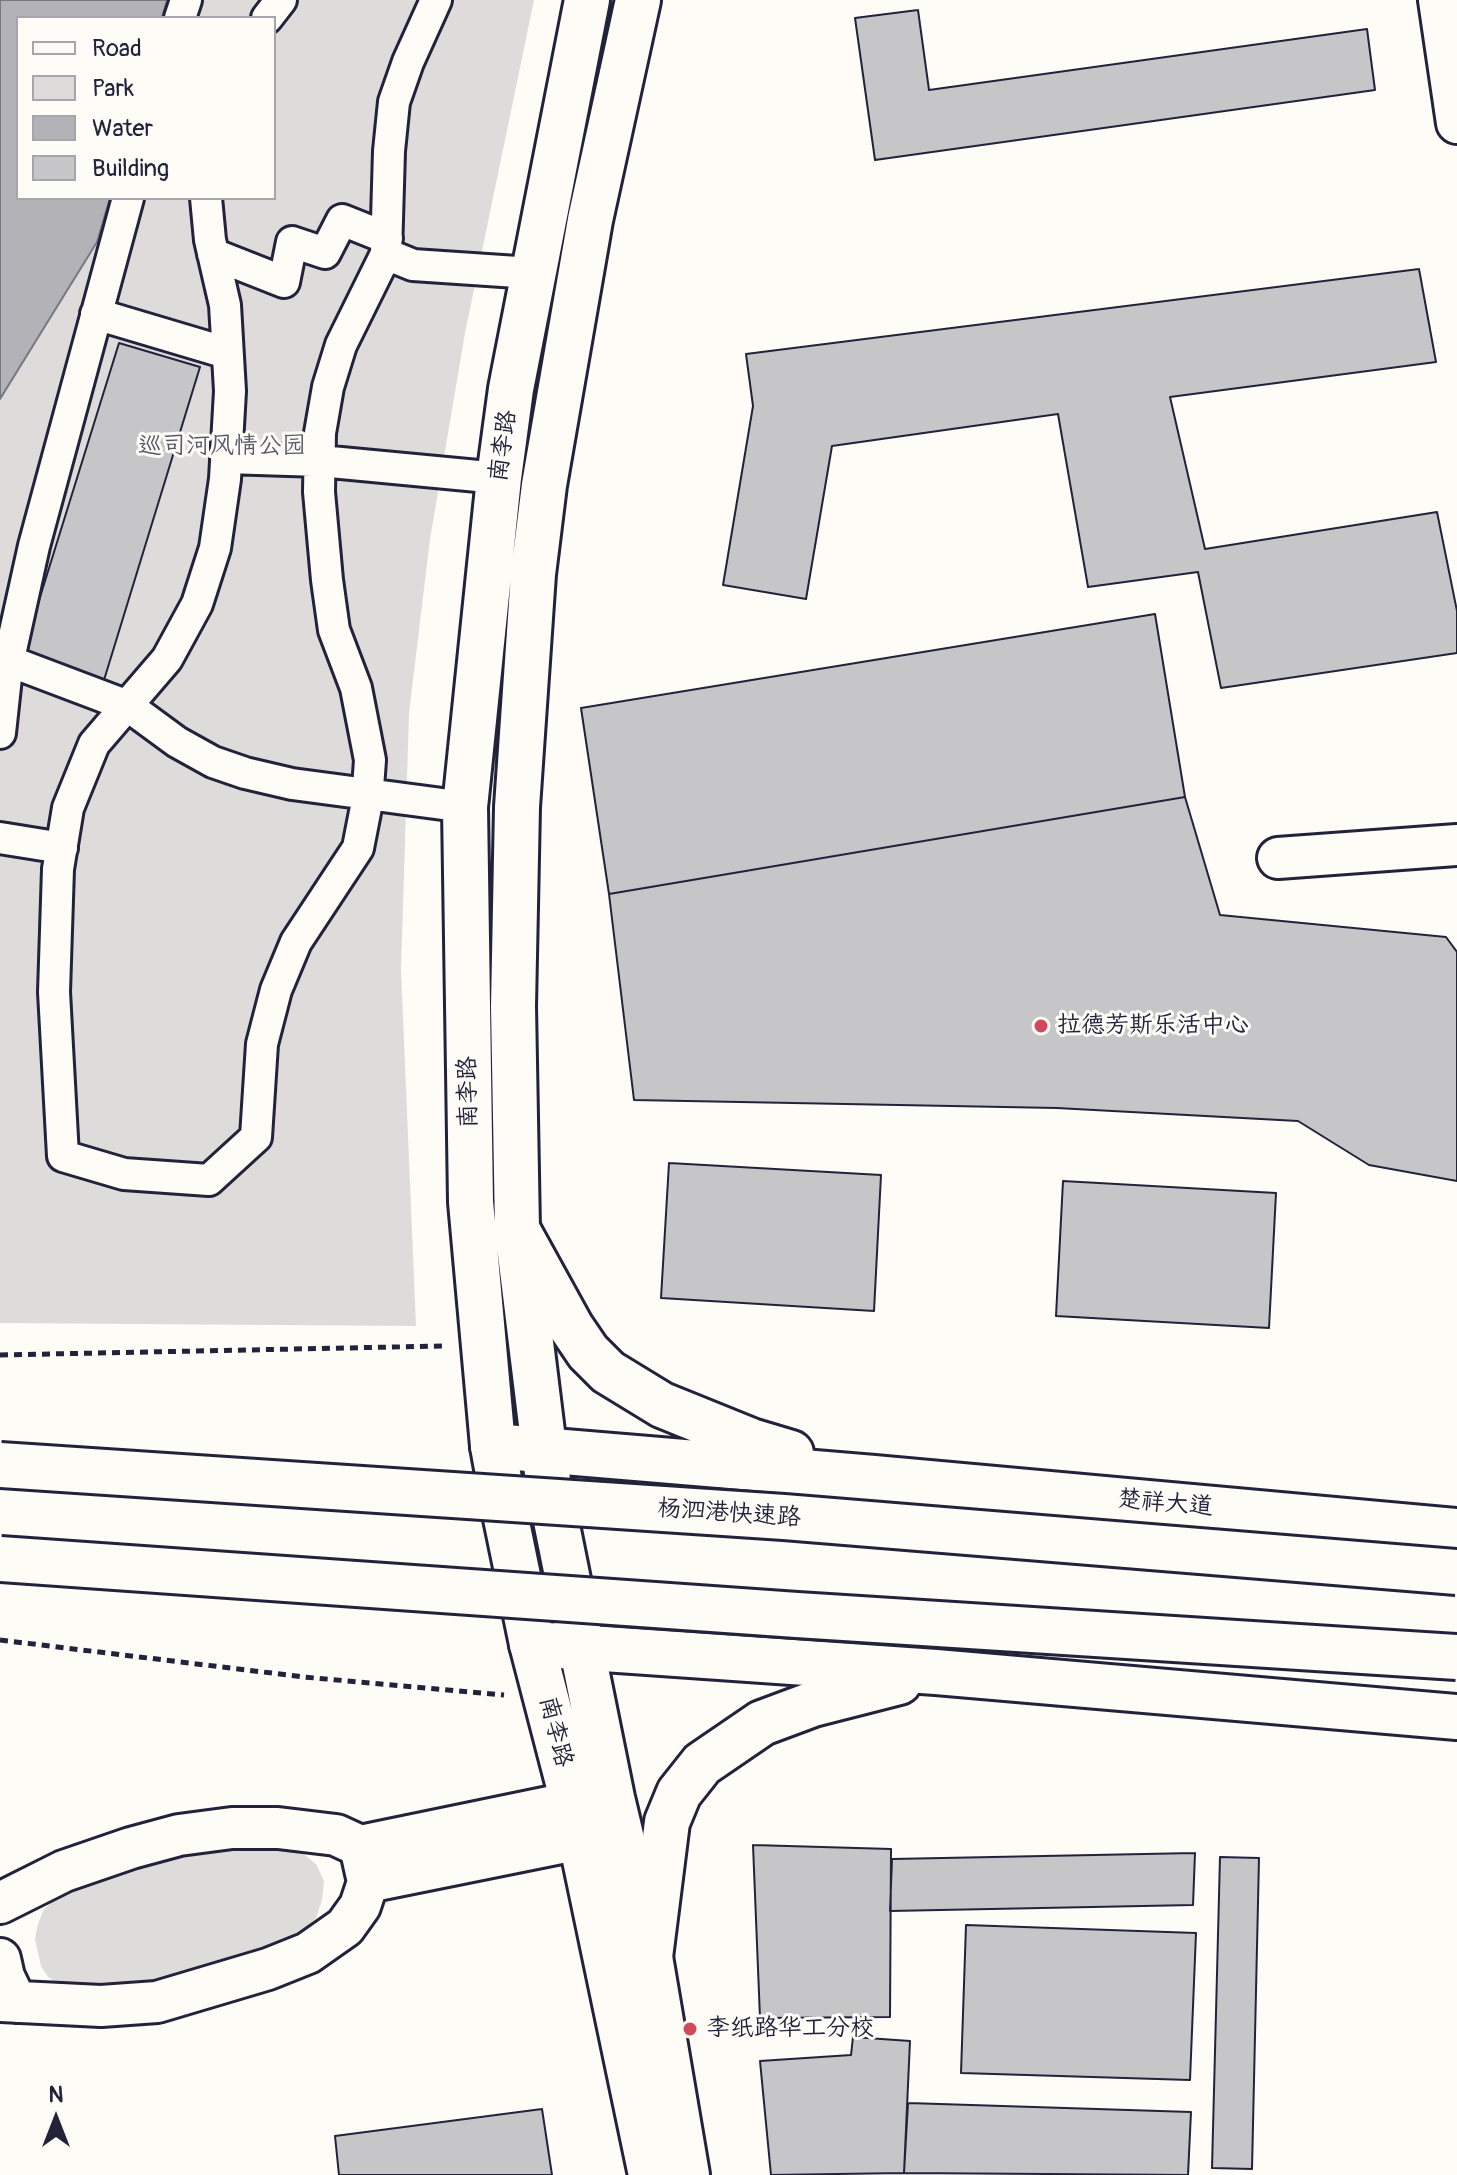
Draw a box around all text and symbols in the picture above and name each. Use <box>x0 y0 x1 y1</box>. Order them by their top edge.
legend <box>16 16 276 200</box>
text: Road <box>92 34 142 63</box>
text: Park <box>92 74 134 103</box>
text: Water <box>92 114 153 143</box>
text: Building <box>92 154 169 183</box>
street label: 南李路 <box>485 408 523 484</box>
park label: 巡司河风情公园 <box>138 433 306 461</box>
place label: 拉德芳斯乐活中心 <box>1057 1012 1249 1040</box>
marker: 拉德芳斯乐活中心 <box>1032 1017 1050 1035</box>
street label: 南李路 <box>454 1056 484 1128</box>
street label: 楚祥大道 <box>1116 1485 1214 1523</box>
street label: 杨泗港快速路 <box>656 1495 802 1533</box>
street label: 南李路 <box>532 1694 578 1770</box>
place label: 李纸路华工分校 <box>706 2015 874 2043</box>
marker: 李纸路华工分校 <box>681 2020 699 2038</box>
north arrow <box>16 2079 96 2159</box>
text: N <box>49 2081 63 2109</box>

